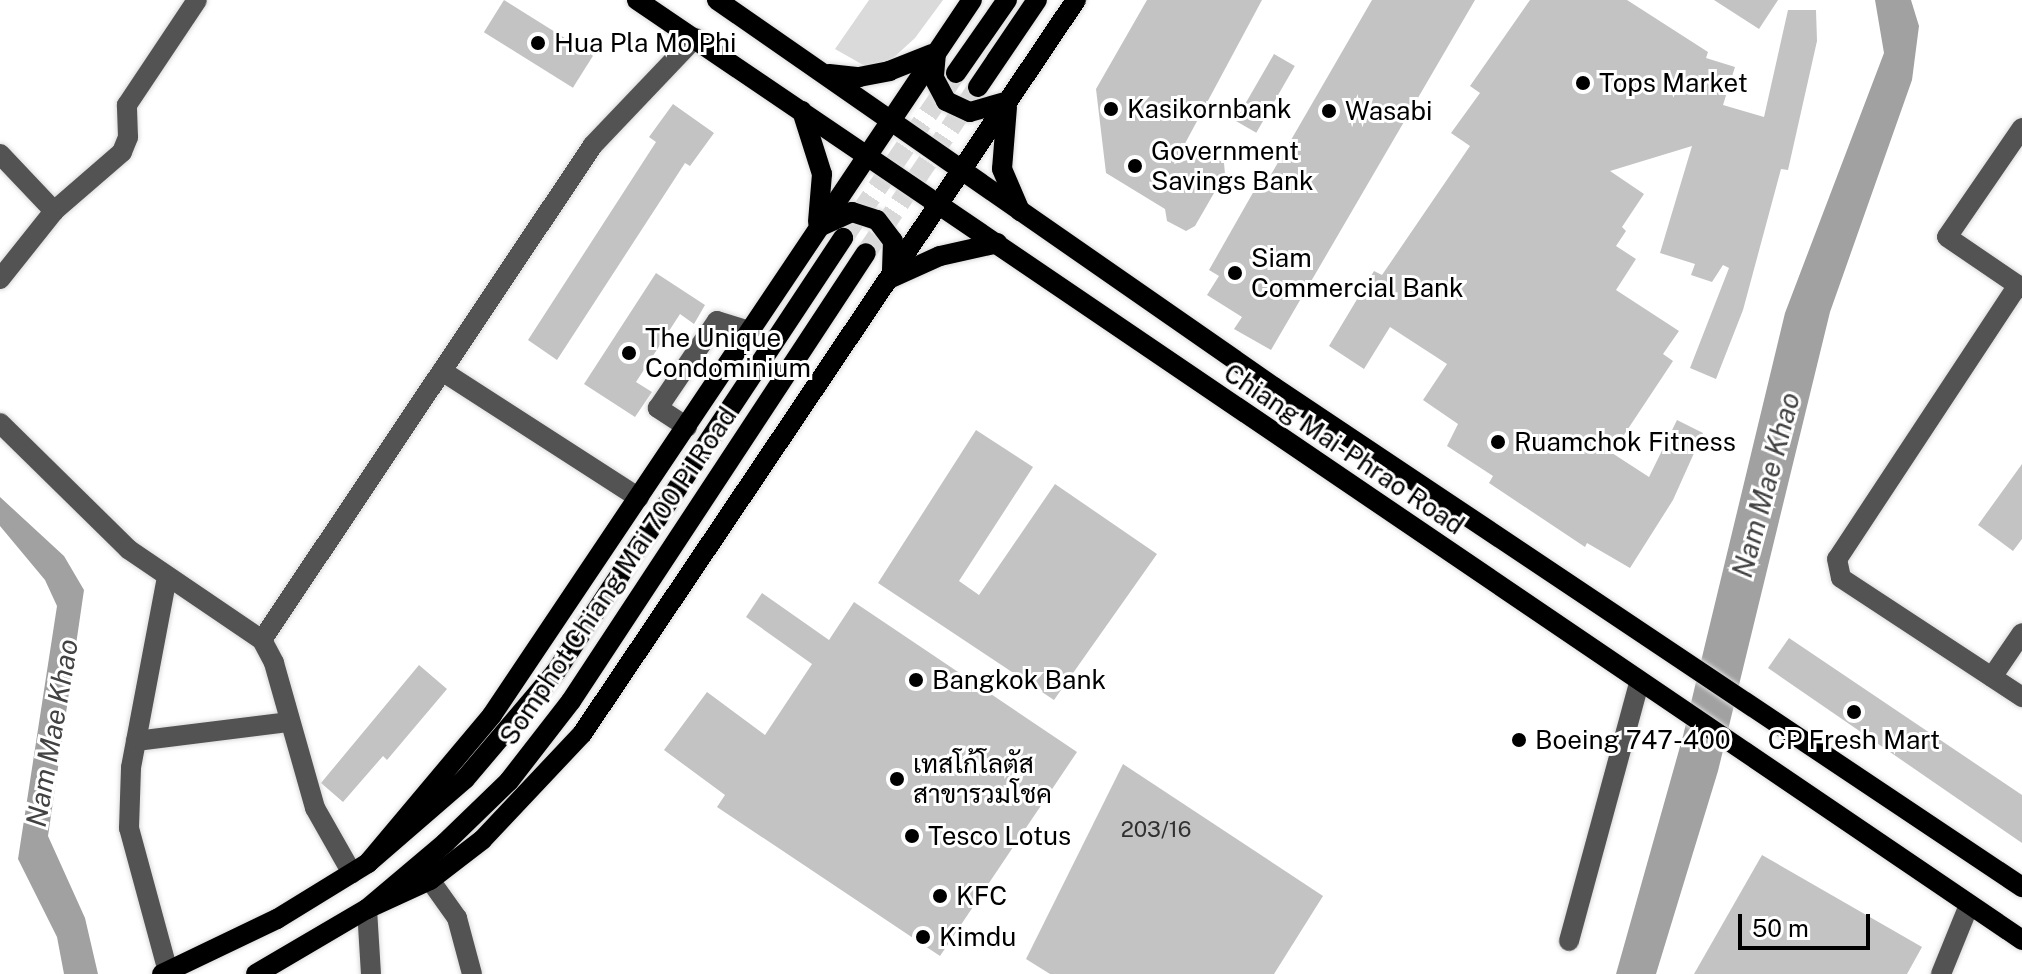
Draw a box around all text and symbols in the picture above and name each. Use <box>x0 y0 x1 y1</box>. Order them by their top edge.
place label: Hua Pla Mo Phi <box>554 27 737 59</box>
marker: Hua Pla Mo Phi <box>529 34 547 52</box>
place label: Tops Market <box>1599 67 1748 99</box>
marker: Tops Market <box>1574 74 1592 92</box>
place label: Kasikornbank <box>1127 93 1292 125</box>
place label: Wasabi <box>1345 95 1432 127</box>
marker: Kasikornbank <box>1102 100 1120 118</box>
marker: Wasabi <box>1320 102 1338 120</box>
place label: Government Savings Bank <box>1151 135 1314 196</box>
marker: Government Savings Bank <box>1126 157 1144 175</box>
place label: Siam Commercial Bank <box>1251 242 1464 304</box>
marker: Siam Commercial Bank <box>1226 264 1244 282</box>
place label: The Unique Condominium <box>645 322 811 384</box>
marker: The Unique Condominium <box>620 344 638 362</box>
street label: Chiang Mai-Phrao Road <box>1218 357 1470 541</box>
water label: Nam Mae Khao <box>1725 389 1807 581</box>
street label: Somphot Chiang Mai 700 Pi Road <box>493 401 743 751</box>
place label: Ruamchok Fitness <box>1514 426 1736 458</box>
marker: Ruamchok Fitness <box>1489 433 1507 451</box>
water label: Nam Mae Khao <box>19 636 85 830</box>
place label: Bangkok Bank <box>932 664 1106 696</box>
marker: Bangkok Bank <box>907 671 925 689</box>
marker: CP Fresh Mart <box>1845 703 1863 721</box>
place label: Boeing 747-400 <box>1535 724 1731 756</box>
place label: CP Fresh Mart <box>1768 724 1940 756</box>
marker: Boeing 747-400 <box>1510 731 1528 749</box>
place label: เทสโก้โลตัส สาขารวมโชค <box>913 748 1052 810</box>
marker: เทสโก้โลตัส สาขารวมโชค <box>888 770 906 788</box>
house number: 203/16 <box>1121 817 1191 843</box>
place label: Tesco Lotus <box>928 820 1071 852</box>
marker: Tesco Lotus <box>903 827 921 845</box>
place label: KFC <box>956 880 1007 912</box>
marker: KFC <box>931 887 949 905</box>
scale bar <box>1742 898 1874 948</box>
text: 50 m <box>1752 914 1809 942</box>
place label: Kimdu <box>939 921 1016 953</box>
marker: Kimdu <box>914 928 932 946</box>

